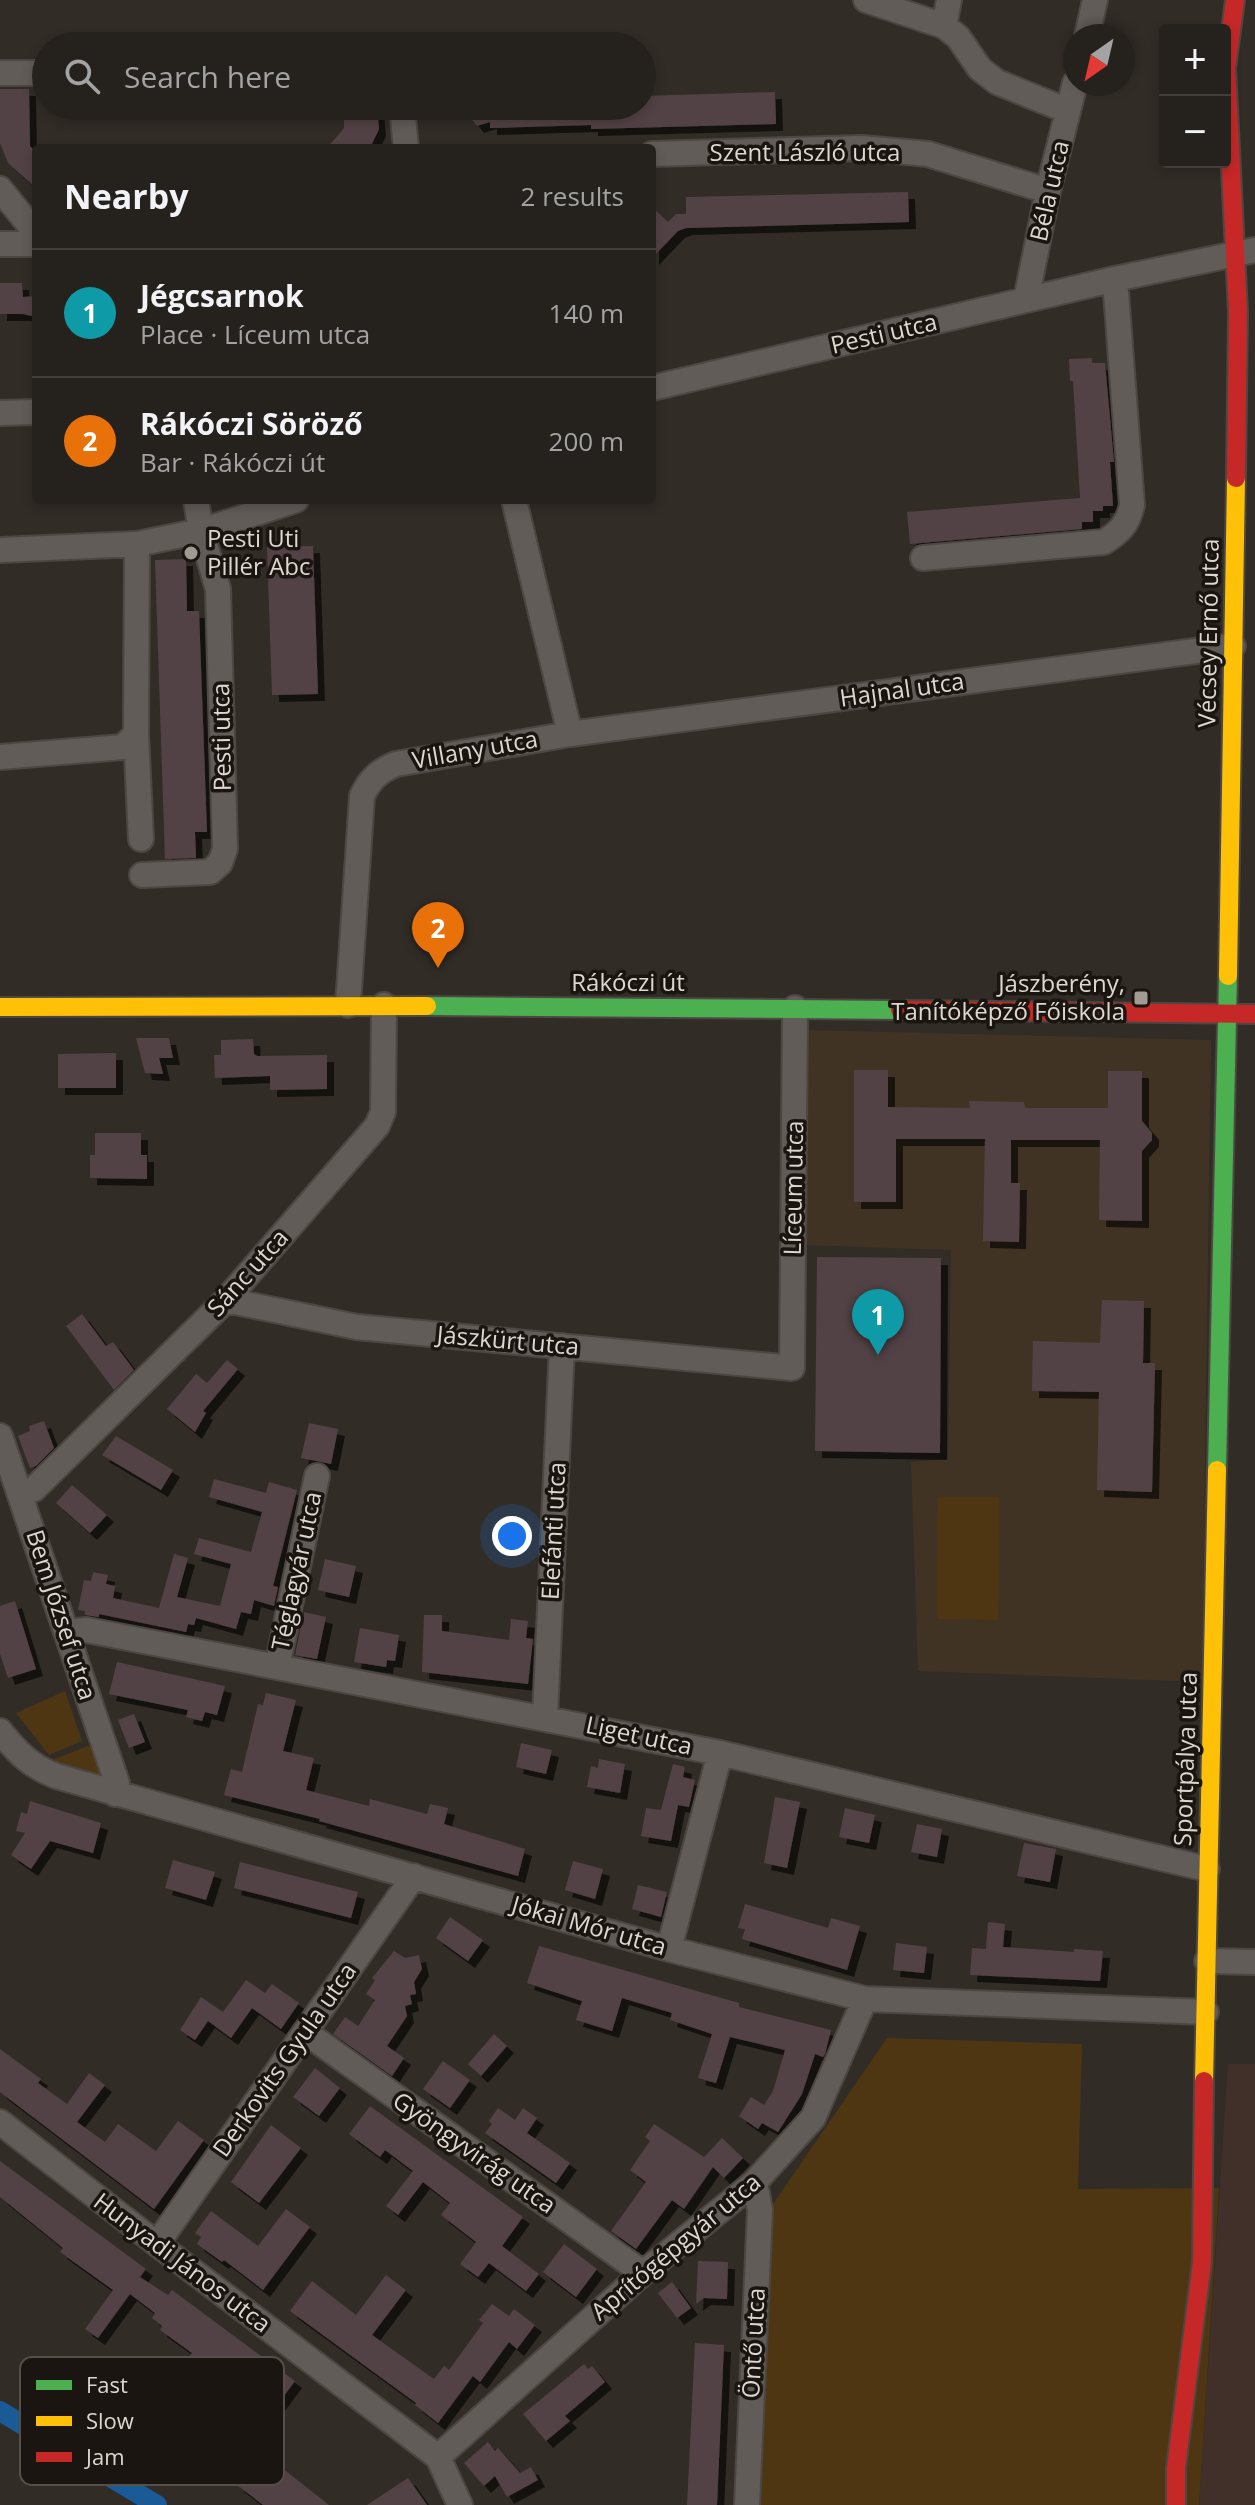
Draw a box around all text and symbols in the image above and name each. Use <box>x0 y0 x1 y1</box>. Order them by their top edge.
north arrow <box>1063 24 1135 96</box>
map controls <box>1159 24 1231 168</box>
button: + <box>1159 24 1231 96</box>
search box <box>32 32 656 120</box>
icon: search <box>60 54 104 98</box>
text: Search here <box>124 56 291 97</box>
button: − <box>1159 96 1231 168</box>
street label: Szent László utca <box>710 135 900 168</box>
street label: Béla utca <box>1021 137 1076 244</box>
text: Nearby <box>64 173 189 219</box>
text: 2 results <box>521 178 624 214</box>
text: Jégcsarnok <box>140 275 304 316</box>
text: 1 <box>83 295 97 331</box>
text: 140 m <box>549 295 624 331</box>
street label: Pesti utca <box>827 304 940 361</box>
text: Place · Líceum utca <box>140 316 370 352</box>
text: Rákóczi Söröző <box>140 403 363 444</box>
text: 2 <box>83 423 97 459</box>
text: 200 m <box>549 423 624 459</box>
text: Bar · Rákóczi út <box>140 444 325 480</box>
place label: Pesti Uti Pillér Abc <box>207 521 311 582</box>
street label: Vécsey Ernő utca <box>1189 538 1226 728</box>
marker: Pesti Uti Pillér Abc <box>182 544 200 562</box>
street label: Hajnal utca <box>837 663 966 714</box>
street label: Pesti utca <box>203 683 238 791</box>
street label: Villany utca <box>409 721 540 776</box>
pin: 2 <box>412 902 464 968</box>
street label: Rákóczi út <box>571 965 685 998</box>
place label: Jászberény, Tanítóképző Főiskola <box>891 966 1125 1027</box>
marker: Jászberény, Tanítóképző Főiskola <box>1132 989 1150 1007</box>
street label: Líceum utca <box>775 1120 810 1256</box>
street label: Sánc utca <box>199 1221 295 1323</box>
pin: 1 <box>852 1289 904 1355</box>
street label: Jászkürt utca <box>434 1317 581 1362</box>
street label: Elefánti utca <box>532 1461 573 1601</box>
street label: Téglagyár utca <box>263 1488 328 1653</box>
your location <box>492 1516 532 1556</box>
street label: Bem József utca <box>19 1525 105 1704</box>
street label: Sportpálya utca <box>1165 1671 1204 1847</box>
street label: Liget utca <box>583 1707 696 1762</box>
street label: Jókai Mór utca <box>506 1886 671 1962</box>
street label: Derkovits Gyula utca <box>204 1955 363 2163</box>
street label: Gyöngyvirág utca <box>387 2083 563 2220</box>
street label: Aprítógépgyár utca <box>583 2165 767 2327</box>
street label: Hunyadi János utca <box>87 2184 278 2339</box>
street label: Öntő utca <box>733 2287 772 2399</box>
legend <box>20 2357 284 2485</box>
text: Fast <box>86 2369 128 2399</box>
text: Slow <box>86 2405 134 2435</box>
text: Jam <box>84 2441 125 2471</box>

